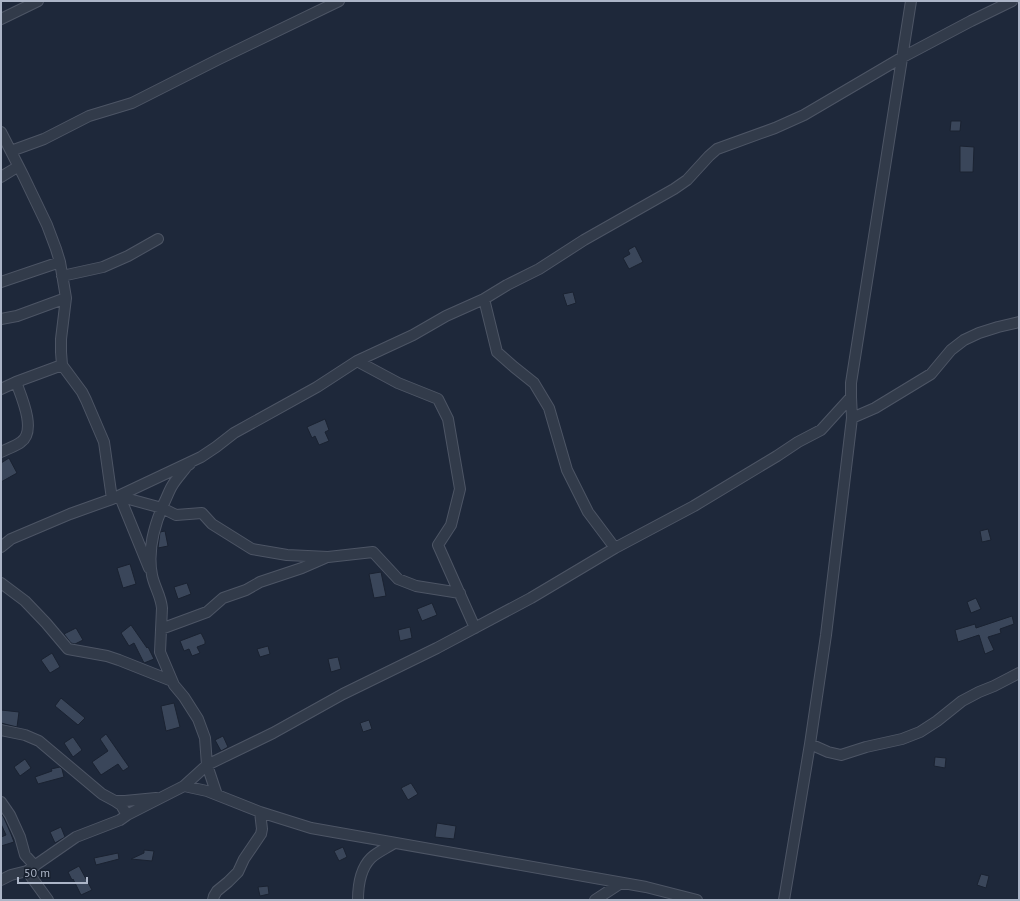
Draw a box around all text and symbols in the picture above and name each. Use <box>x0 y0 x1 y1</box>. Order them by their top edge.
scale bar <box>18 859 87 885</box>
text: 50 m <box>24 865 50 880</box>

